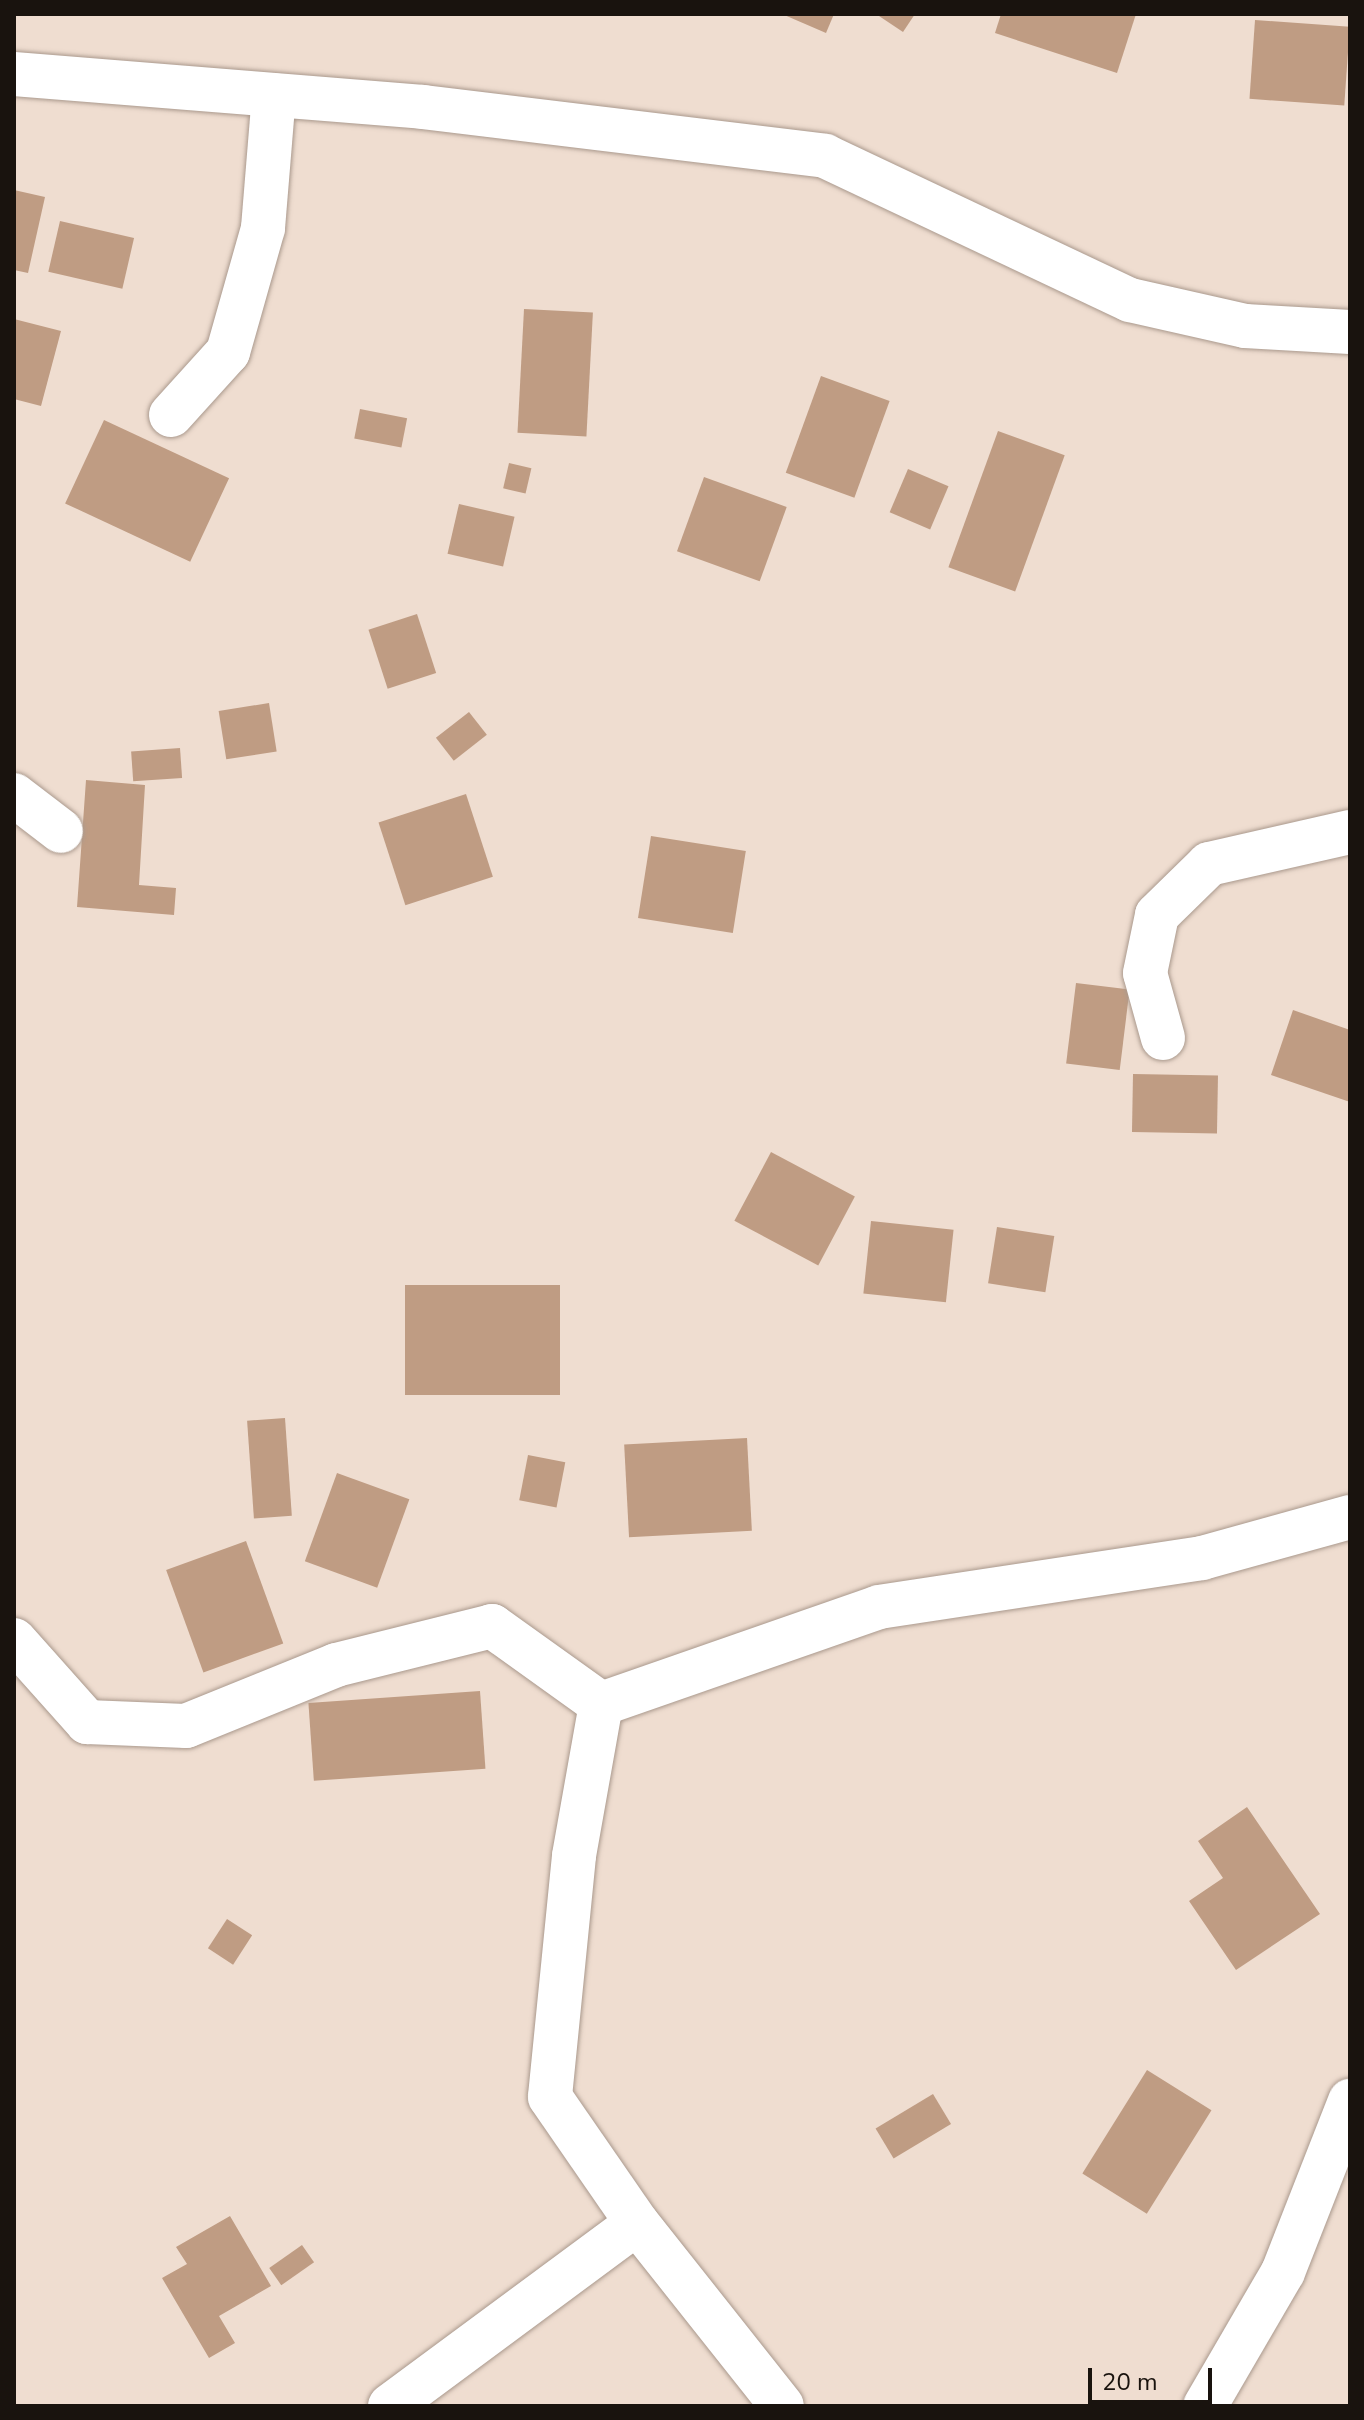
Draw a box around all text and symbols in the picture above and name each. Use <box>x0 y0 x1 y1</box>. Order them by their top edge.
scale bar <box>1092 2352 1216 2402</box>
text: 20 m <box>1102 2366 1158 2398</box>

